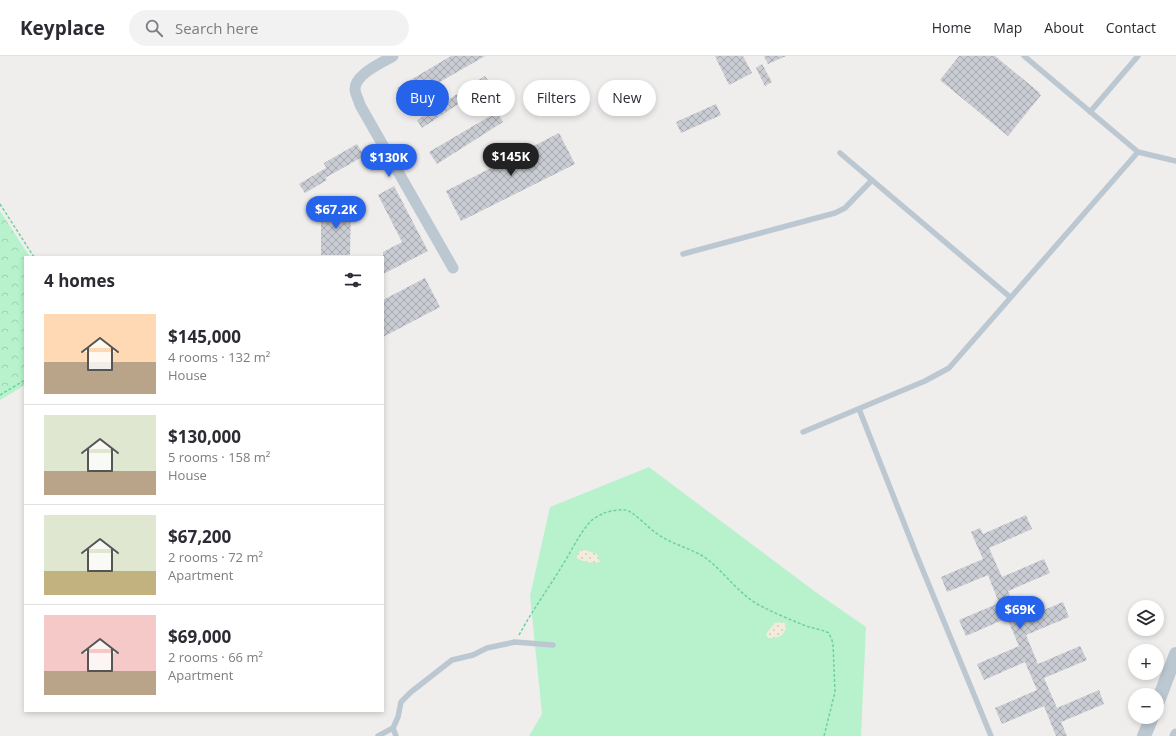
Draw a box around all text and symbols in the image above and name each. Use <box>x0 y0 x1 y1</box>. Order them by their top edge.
search box <box>129 10 409 46</box>
text: Keyplace <box>20 15 105 41</box>
icon: search <box>143 17 165 39</box>
text: Search here <box>175 18 259 38</box>
text: Home <box>932 18 971 37</box>
text: Map <box>993 18 1022 37</box>
text: About <box>1044 18 1084 37</box>
text: Contact <box>1106 18 1156 37</box>
chip: Buy <box>396 80 449 116</box>
chip: Rent <box>457 80 515 116</box>
chip: Filters <box>523 80 590 116</box>
chip: New <box>598 80 656 116</box>
pin: $145K <box>483 143 539 177</box>
pin: $130K <box>361 144 417 178</box>
text: $145K <box>492 147 530 165</box>
text: $130K <box>370 148 408 166</box>
pin: $67.2K <box>303 196 369 230</box>
text: $67.2K <box>315 200 357 218</box>
text: 4 homes <box>44 269 115 292</box>
icon: filters <box>342 269 364 291</box>
text: $145,000 <box>168 325 241 348</box>
icon: home <box>76 330 124 378</box>
text: 4 rooms · 132 m² <box>168 348 270 366</box>
text: House <box>168 366 207 384</box>
text: $130,000 <box>168 425 241 448</box>
icon: home <box>76 431 124 479</box>
text: 5 rooms · 158 m² <box>168 448 270 466</box>
text: House <box>168 466 207 484</box>
text: $67,200 <box>168 525 231 548</box>
icon: home <box>76 531 124 579</box>
text: 2 rooms · 72 m² <box>168 548 263 566</box>
text: Apartment <box>168 566 233 584</box>
pin: $69K <box>996 596 1044 630</box>
text: $69K <box>1005 600 1035 618</box>
map controls <box>1128 600 1164 724</box>
button: layers <box>1128 600 1164 636</box>
text: $69,000 <box>168 625 231 648</box>
icon: home <box>76 631 124 679</box>
button: + <box>1128 644 1164 680</box>
text: 2 rooms · 66 m² <box>168 648 263 666</box>
text: Apartment <box>168 666 233 684</box>
button: − <box>1128 688 1164 724</box>

